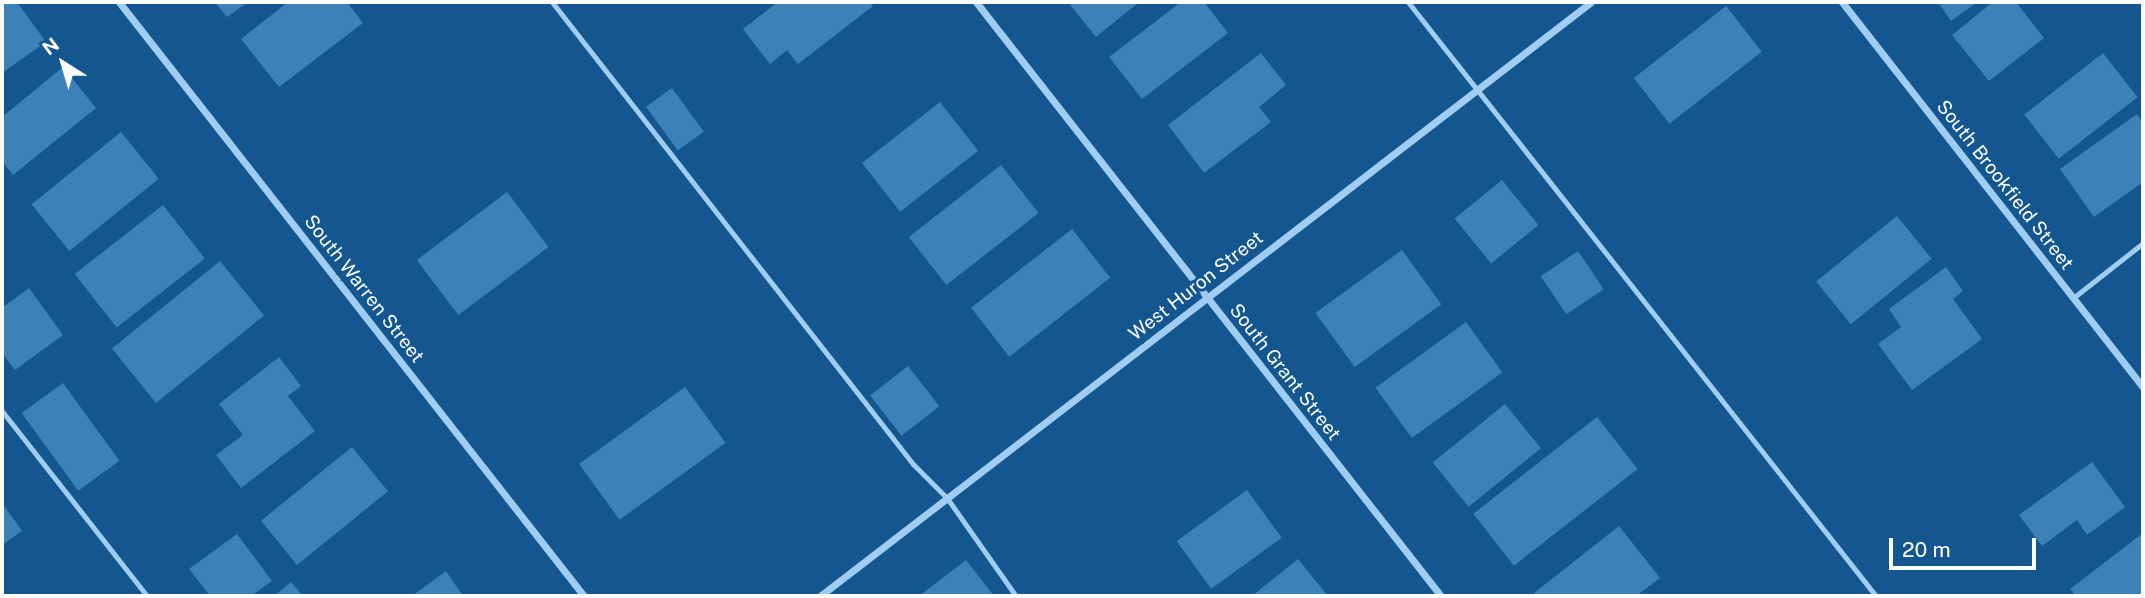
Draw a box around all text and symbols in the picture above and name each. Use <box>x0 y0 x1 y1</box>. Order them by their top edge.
north arrow <box>28 28 98 98</box>
text: N <box>38 33 63 59</box>
street label: South Brookfield Street <box>1932 96 2078 274</box>
street label: South Warren Street <box>299 210 429 368</box>
street label: West Huron Street <box>1124 226 1268 346</box>
street label: South Grant Street <box>1225 299 1345 445</box>
scale bar <box>1893 524 2040 568</box>
text: 20 m <box>1902 537 1951 562</box>

